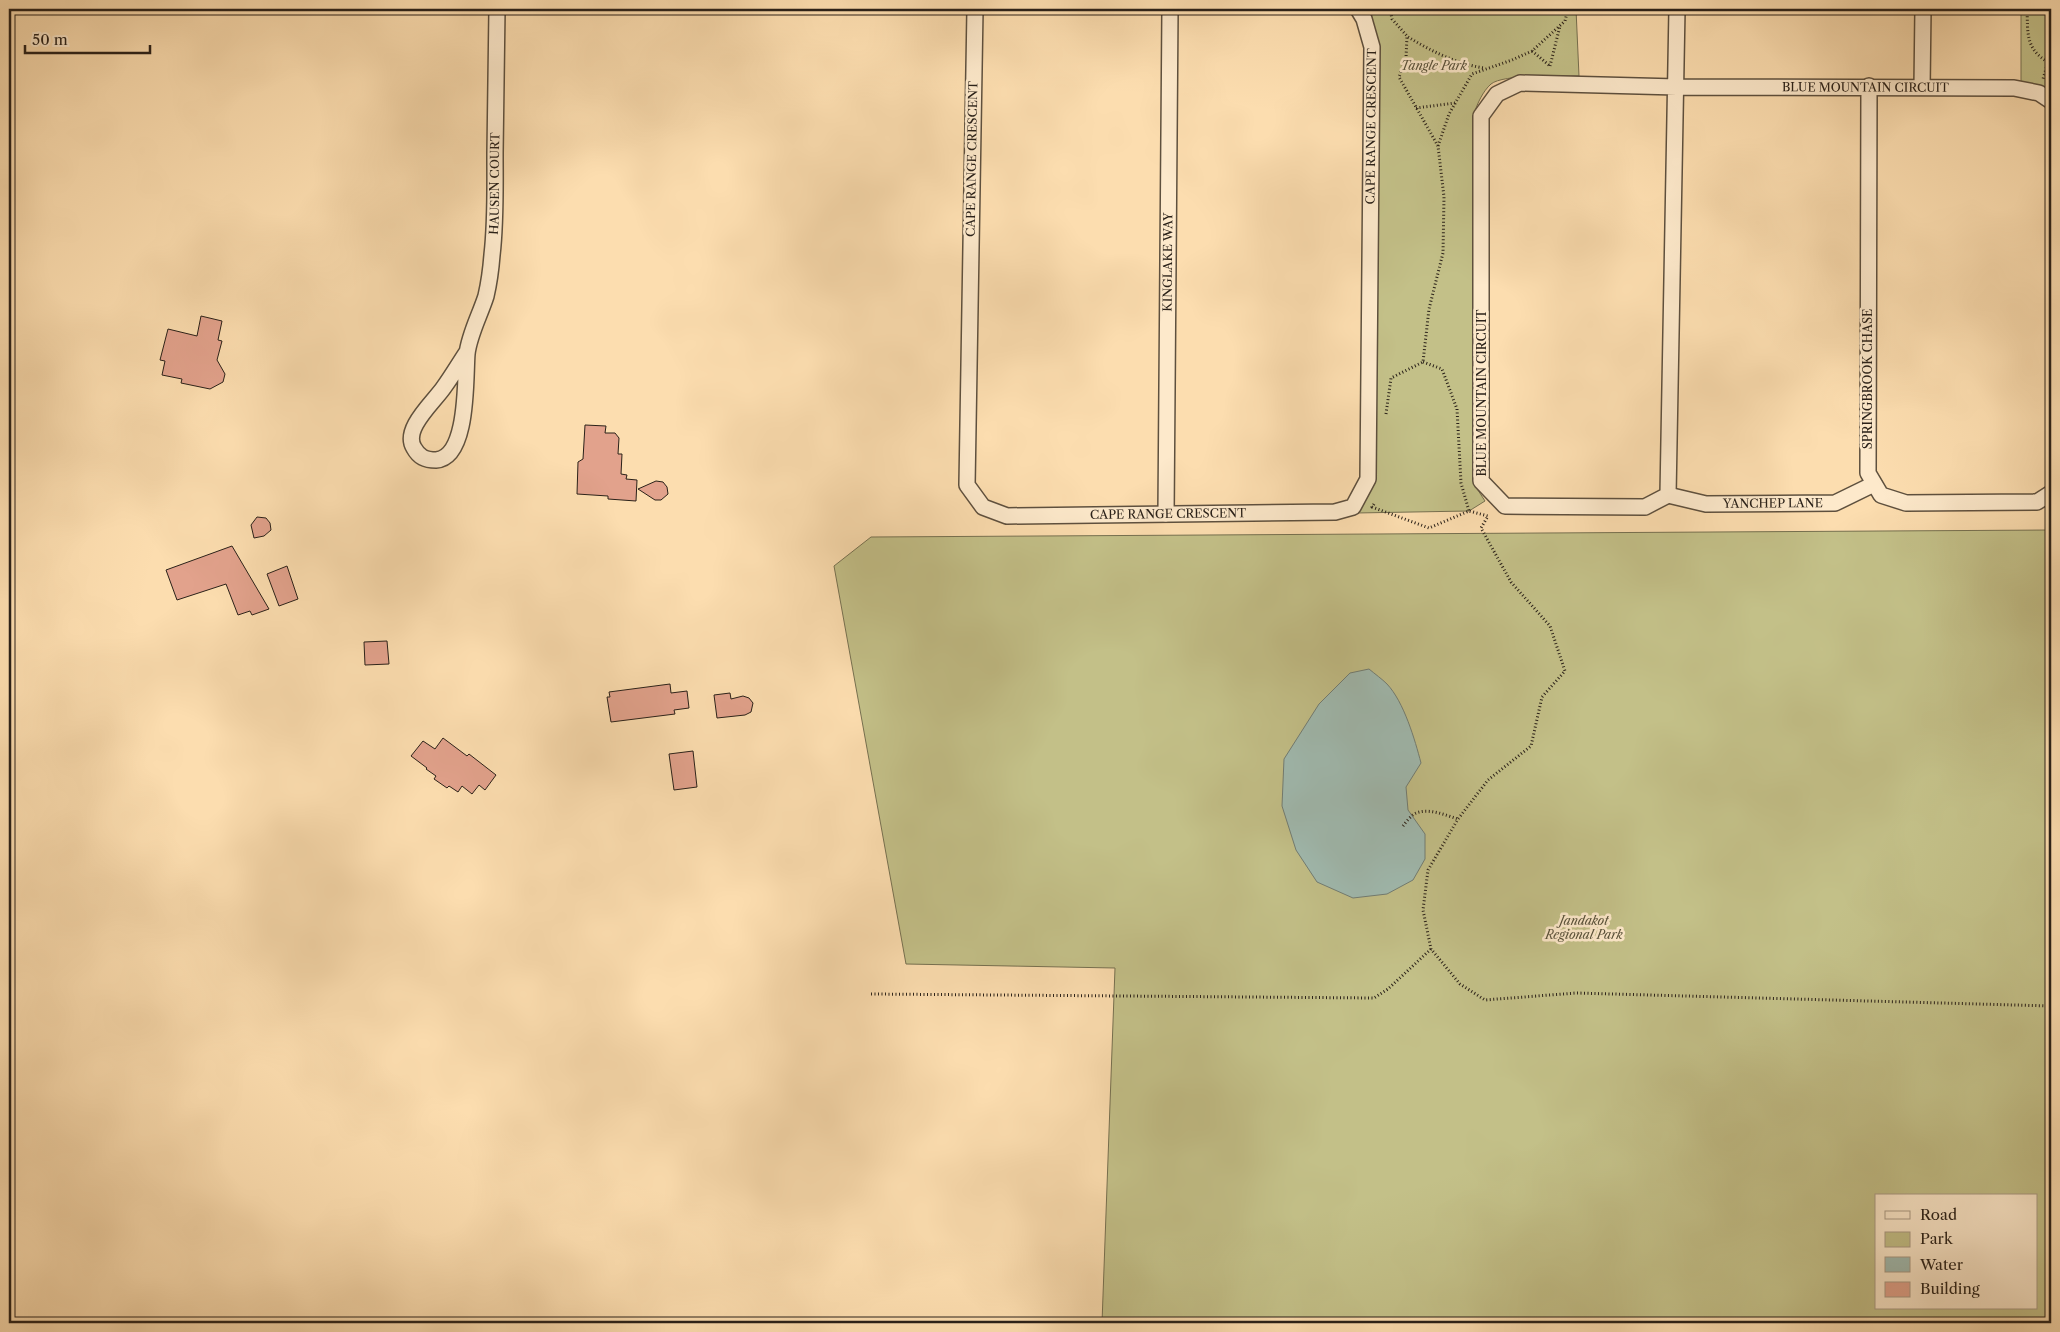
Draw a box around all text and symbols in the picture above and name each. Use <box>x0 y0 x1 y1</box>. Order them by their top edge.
scale bar <box>25 22 150 54</box>
text: 50 m <box>32 30 68 49</box>
street label: CAPE RANGE CRESCENT <box>1363 48 1379 205</box>
park label: Tangle Park <box>1401 58 1468 73</box>
street label: BLUE MOUNTAIN CIRCUIT <box>1782 79 1949 95</box>
street label: CAPE RANGE CRESCENT <box>963 81 980 237</box>
street label: HAUSEN COURT <box>486 132 502 235</box>
street label: KINGLAKE WAY <box>1160 212 1175 312</box>
street label: SPRINGBROOK CHASE <box>1860 309 1875 449</box>
street label: BLUE MOUNTAIN CIRCUIT <box>1474 310 1489 476</box>
street label: YANCHEP LANE <box>1722 495 1823 511</box>
street label: CAPE RANGE CRESCENT <box>1090 505 1246 522</box>
park label: Jandakot Regional Park <box>1544 913 1623 942</box>
legend <box>1875 1194 2038 1310</box>
text: Road <box>1920 1205 1957 1224</box>
text: Park <box>1920 1229 1954 1248</box>
text: Water <box>1919 1255 1964 1274</box>
text: Building <box>1920 1279 1980 1298</box>

